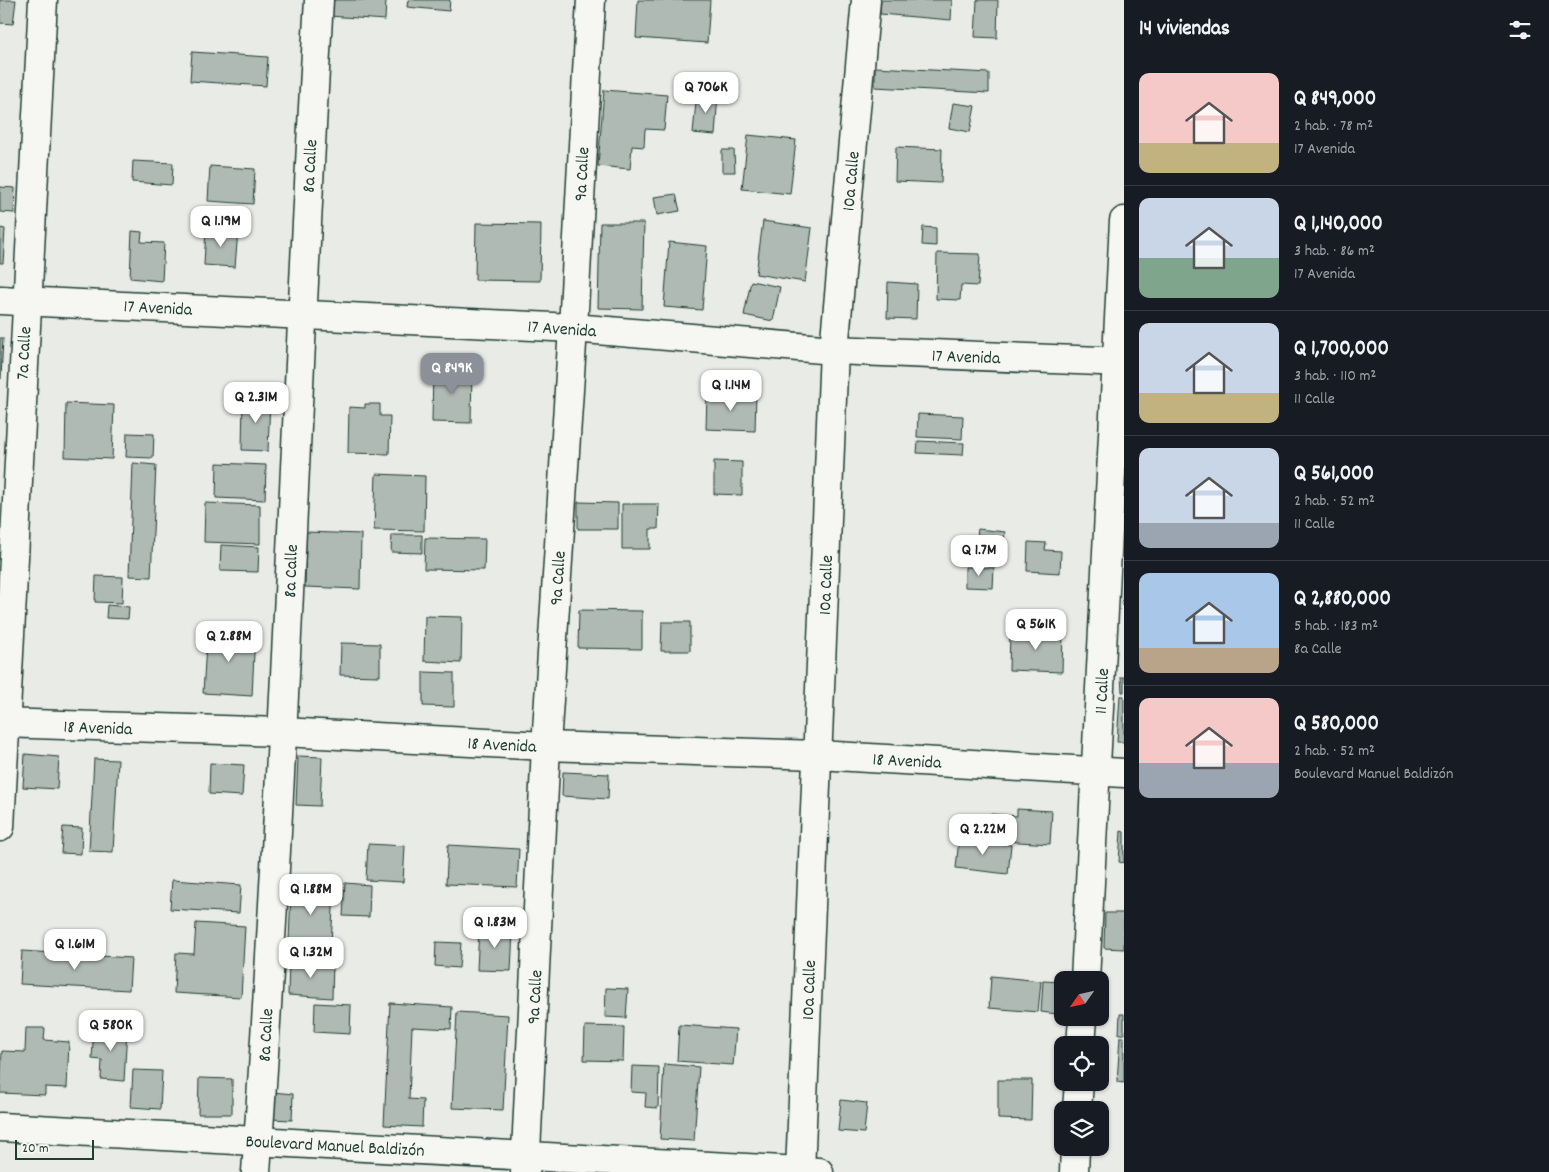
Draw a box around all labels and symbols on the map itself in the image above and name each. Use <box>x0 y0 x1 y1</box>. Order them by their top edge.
pin: Q 706K <box>665 72 747 114</box>
street label: 8a Calle <box>298 139 325 194</box>
street label: 9a Calle <box>570 146 597 202</box>
street label: 10a Calle <box>837 150 868 212</box>
pin: Q 1.19M <box>175 206 267 248</box>
street label: 17 Avenida <box>123 295 193 324</box>
street label: 17 Avenida <box>527 316 598 345</box>
street label: 7a Calle <box>12 326 39 380</box>
street label: 17 Avenida <box>931 345 1001 372</box>
pin: Q 849K <box>411 352 493 395</box>
pin: Q 1.14M <box>685 370 777 412</box>
pin: Q 2.31M <box>210 382 302 424</box>
pin: Q 1.7M <box>938 534 1020 577</box>
street label: 8a Calle <box>279 544 306 598</box>
street label: 9a Calle <box>545 550 574 606</box>
street label: 10a Calle <box>814 555 841 616</box>
pin: Q 561K <box>995 608 1077 651</box>
pin: Q 2.88M <box>183 620 275 663</box>
street label: 11 Calle <box>1090 668 1117 715</box>
street label: 18 Avenida <box>63 716 133 743</box>
street label: 18 Avenida <box>467 732 538 761</box>
street label: 18 Avenida <box>872 748 943 777</box>
pin: Q 2.22M <box>937 814 1029 856</box>
pin: Q 1.88M <box>265 874 357 916</box>
pin: Q 1.83M <box>449 906 541 949</box>
pin: Q 1.61M <box>29 928 121 971</box>
pin: Q 1.32M <box>265 936 357 979</box>
street label: 10a Calle <box>797 960 824 1021</box>
street label: 9a Calle <box>523 969 550 1025</box>
north arrow <box>1054 971 1109 1026</box>
street label: 8a Calle <box>254 1008 281 1063</box>
pin: Q 580K <box>70 1010 152 1052</box>
street label: Boulevard Manuel Baldizón <box>245 1130 425 1165</box>
scale bar <box>15 1137 94 1160</box>

